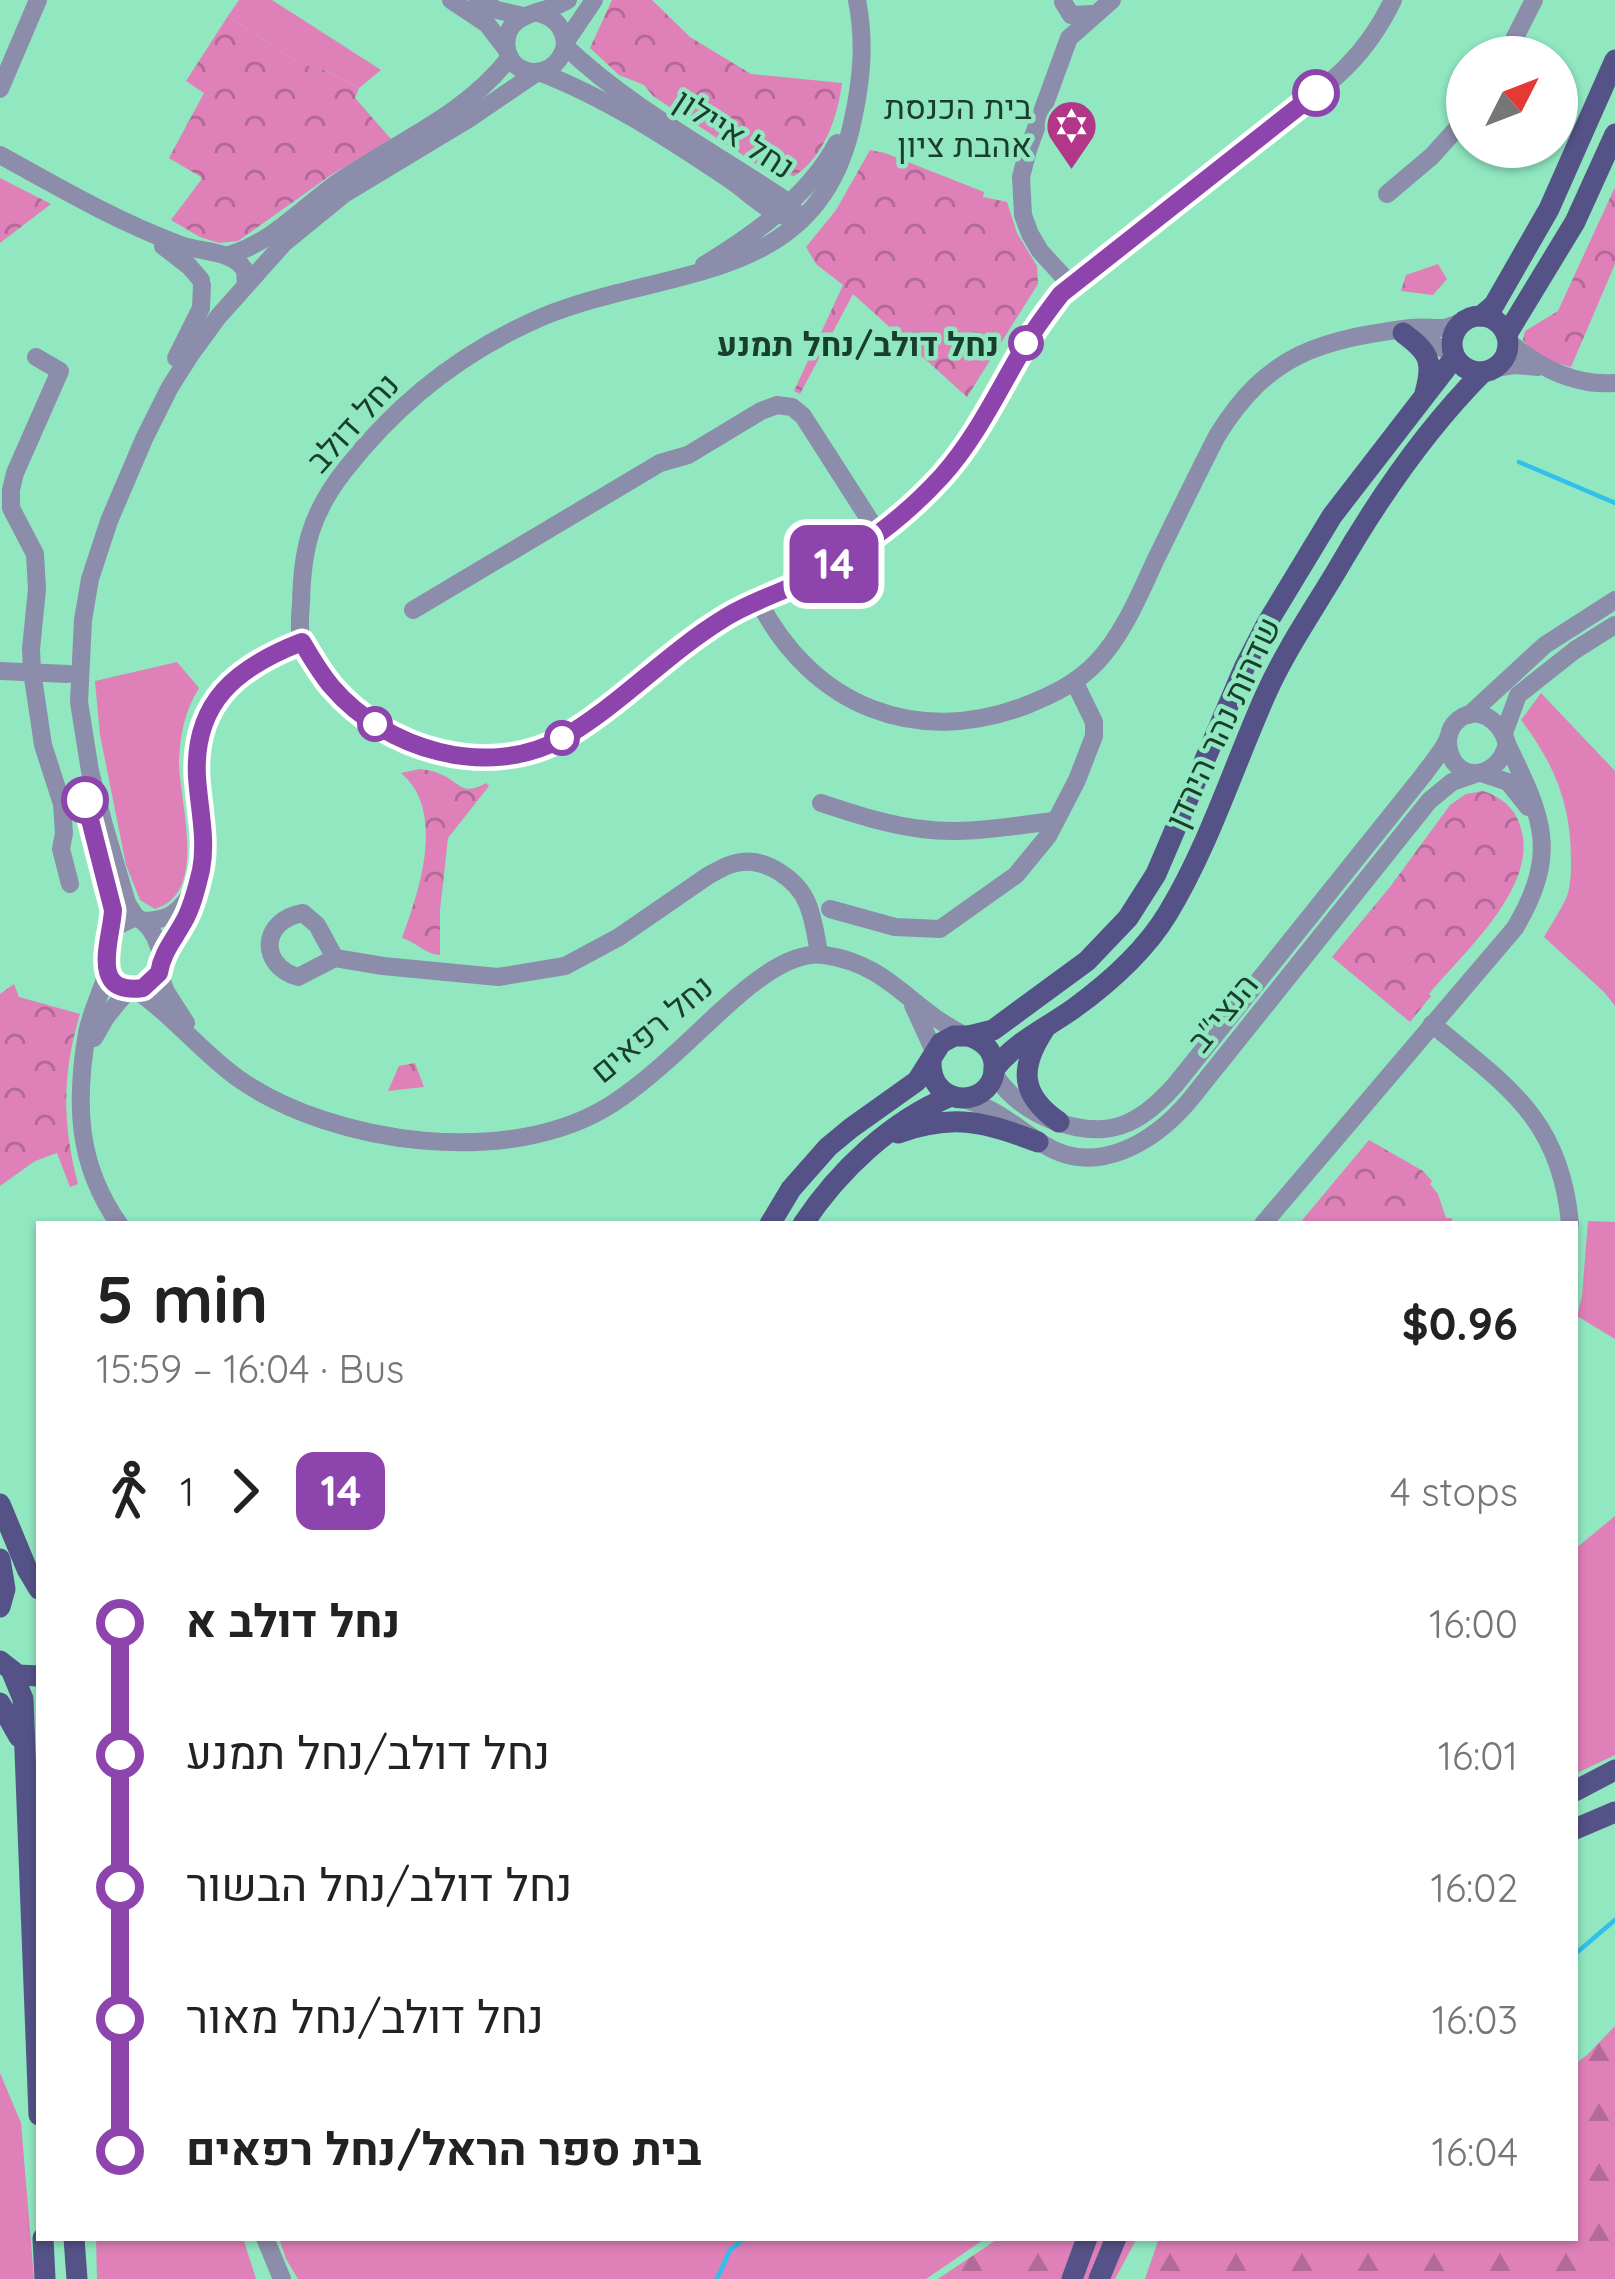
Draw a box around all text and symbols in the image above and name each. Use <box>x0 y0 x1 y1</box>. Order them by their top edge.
north arrow <box>1446 36 1578 168</box>
map controls <box>1446 36 1578 168</box>
unlabelled marker <box>1294 71 1338 115</box>
street label: נחל איילון <box>667 79 803 187</box>
place label: בית הכנסת אהבת ציון <box>884 86 1032 165</box>
synagogue icon: בית הכנסת אהבת ציון <box>1043 97 1099 171</box>
place label: נחל דולב/נחל תמנע <box>717 323 999 364</box>
marker: נחל דולב/נחל תמנע <box>1010 327 1042 359</box>
street label: נחל דולב <box>297 364 407 480</box>
line badge: 14 <box>780 525 888 603</box>
text: 14 <box>813 537 855 590</box>
street label: שדרות נהר הירדן <box>1155 610 1289 834</box>
unlabelled marker <box>359 708 391 740</box>
unlabelled marker <box>546 722 578 754</box>
unlabelled marker <box>63 778 107 822</box>
street label: הנצי"ב <box>1178 964 1266 1060</box>
street label: נחל רפאים <box>582 965 720 1091</box>
text: 5 min <box>96 1257 268 1340</box>
text: $0.96 <box>1402 1295 1518 1351</box>
text: 15:59 – 16:04 · Bus <box>96 1344 404 1393</box>
icon: walk <box>96 1458 162 1524</box>
icon: forward <box>212 1458 278 1524</box>
text: 14 <box>320 1464 361 1517</box>
text: 1 <box>180 1467 194 1516</box>
text: 4 stops <box>1390 1467 1518 1516</box>
text: נחל דולב א <box>186 1592 400 1648</box>
text: 16:00 <box>1429 1599 1518 1648</box>
text: נחל דולב/נחל תמנע <box>186 1724 550 1780</box>
text: 16:01 <box>1438 1731 1518 1780</box>
text: נחל דולב/נחל הבשור <box>186 1856 572 1912</box>
text: 16:02 <box>1430 1863 1518 1912</box>
text: נחל דולב/נחל מאור <box>186 1988 544 2044</box>
text: 16:03 <box>1432 1995 1518 2044</box>
text: בית ספר הראל/נחל רפאים <box>186 2120 702 2176</box>
text: 16:04 <box>1432 2127 1518 2176</box>

